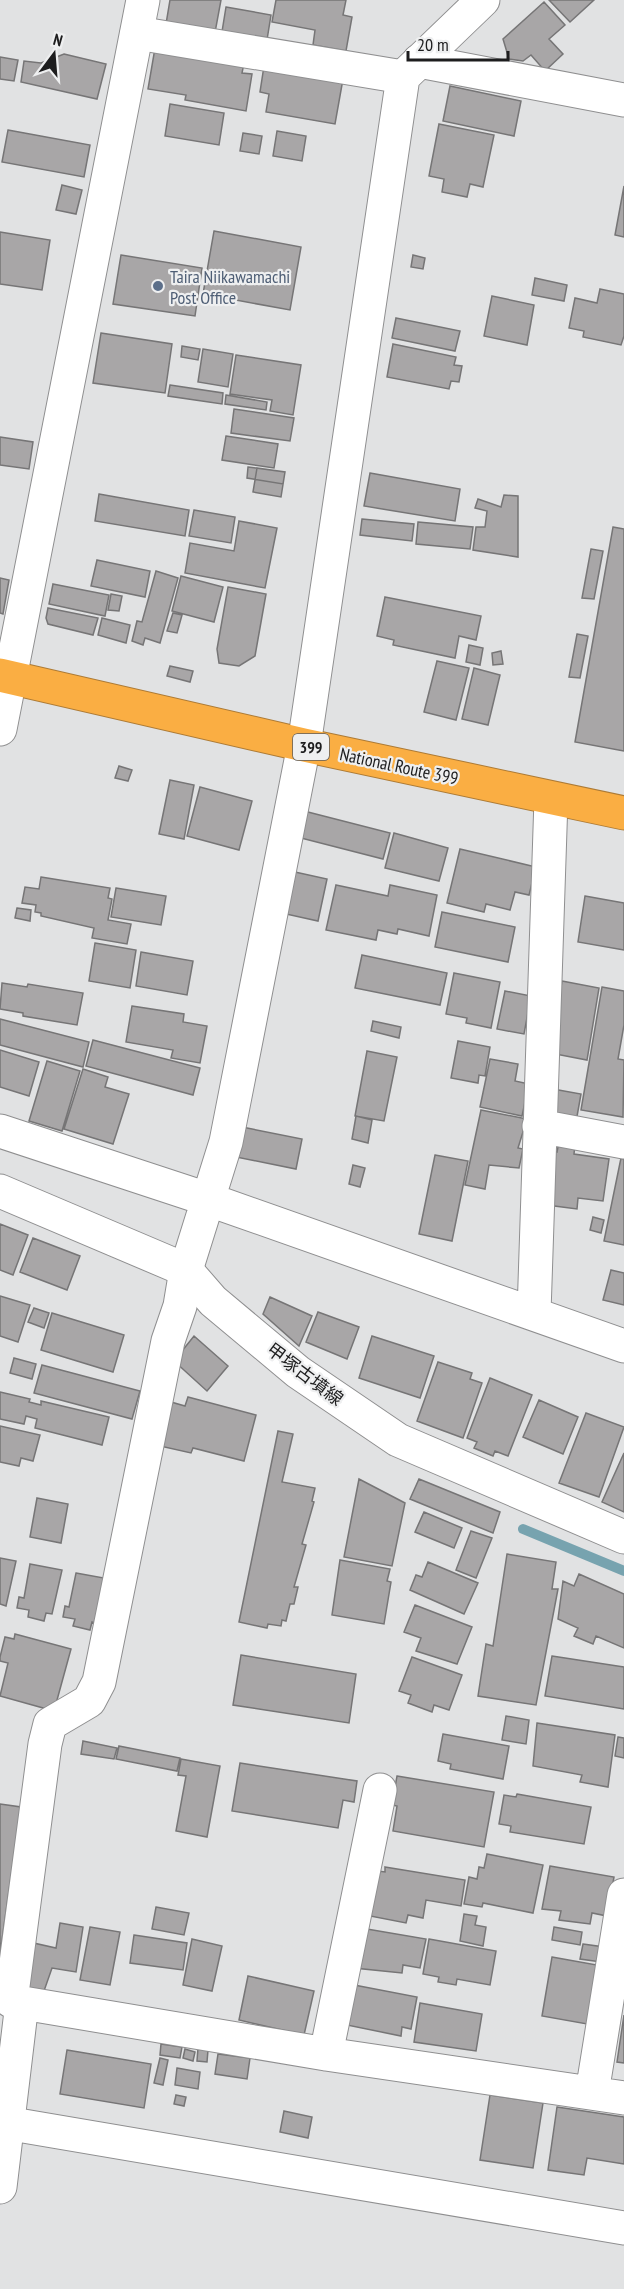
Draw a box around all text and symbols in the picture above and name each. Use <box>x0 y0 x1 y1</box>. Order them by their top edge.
north arrow <box>24 24 84 84</box>
scale bar <box>408 24 508 62</box>
text: N <box>51 29 65 50</box>
text: 20 m <box>417 33 449 56</box>
place label: Taira Niikawamachi Post Office <box>170 265 290 309</box>
marker: Taira Niikawamachi Post Office <box>151 279 165 293</box>
road number: 399 <box>293 734 329 760</box>
street label: National Route 399 <box>338 742 460 790</box>
street label: 甲塚古墳線 <box>262 1338 348 1410</box>

